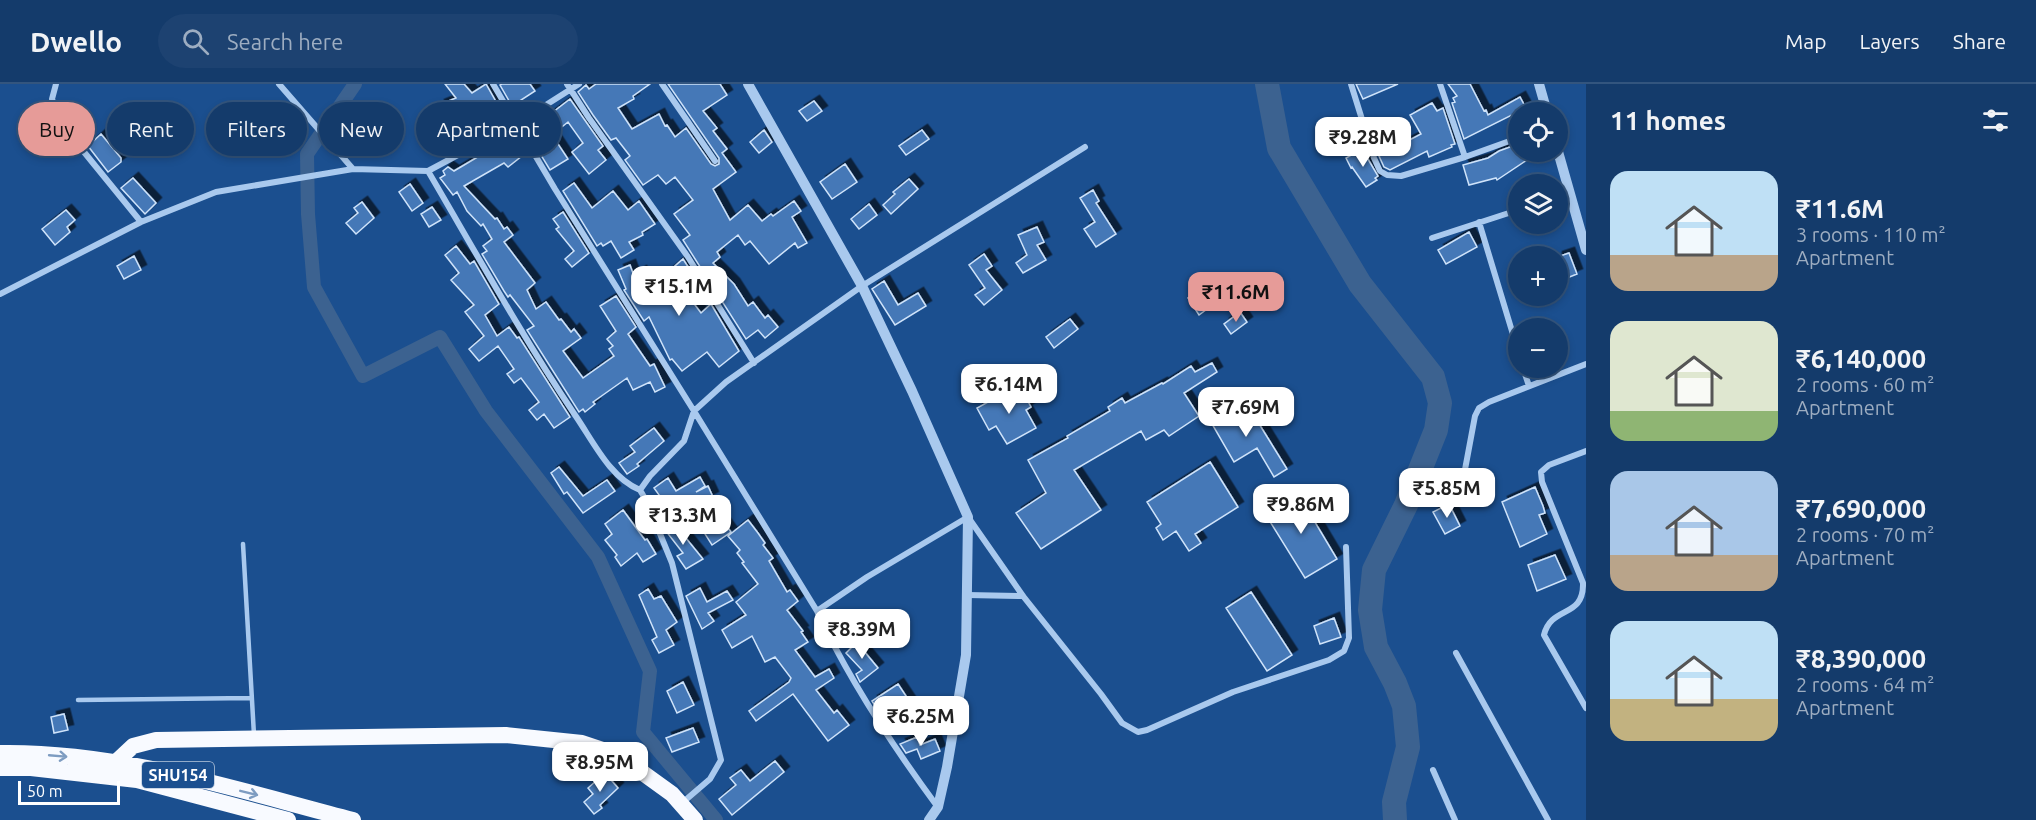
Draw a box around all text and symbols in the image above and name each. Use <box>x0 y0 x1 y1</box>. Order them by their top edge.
search box <box>158 14 578 68</box>
icon: search <box>179 25 212 58</box>
text: Dwello <box>30 26 122 57</box>
text: Search here <box>227 29 343 54</box>
text: Map <box>1785 29 1826 53</box>
text: Layers <box>1859 29 1920 53</box>
text: Share <box>1953 29 2006 53</box>
chip: Buy <box>18 102 95 156</box>
chip: Rent <box>107 102 194 156</box>
chip: Filters <box>206 102 307 156</box>
chip: New <box>319 102 404 156</box>
chip: Apartment <box>416 102 561 156</box>
map controls <box>1508 102 1568 378</box>
button: locate <box>1508 102 1568 162</box>
icon: filters <box>1979 104 2012 137</box>
text: 11 homes <box>1610 106 1726 135</box>
pin: ₹9.28M <box>1314 117 1412 168</box>
text: ₹9.28M <box>1329 125 1397 148</box>
button: layers <box>1508 174 1568 234</box>
text: ₹11.6M <box>1796 194 1884 223</box>
icon: home <box>1658 195 1730 267</box>
text: 3 rooms · 110 m² <box>1796 223 1946 246</box>
button: + <box>1508 246 1568 306</box>
text: Apartment <box>1796 246 1894 269</box>
pin: ₹15.1M <box>630 266 728 317</box>
pin: ₹11.6M <box>1187 272 1285 323</box>
text: ₹15.1M <box>645 274 713 297</box>
text: ₹11.6M <box>1202 280 1270 303</box>
button: − <box>1508 318 1568 378</box>
text: ₹6,140,000 <box>1796 344 1926 373</box>
icon: home <box>1658 345 1730 417</box>
pin: ₹6.14M <box>960 364 1058 415</box>
text: ₹6.14M <box>975 372 1043 395</box>
text: 2 rooms · 60 m² <box>1796 373 1934 396</box>
pin: ₹7.69M <box>1197 387 1295 438</box>
text: ₹7.69M <box>1212 395 1280 418</box>
text: Apartment <box>1796 396 1894 419</box>
pin: ₹5.85M <box>1398 468 1496 519</box>
text: ₹5.85M <box>1413 476 1481 499</box>
pin: ₹9.86M <box>1252 484 1350 535</box>
text: ₹9.86M <box>1267 492 1335 515</box>
text: ₹7,690,000 <box>1796 494 1926 523</box>
pin: ₹13.3M <box>634 495 732 546</box>
icon: home <box>1658 495 1730 567</box>
text: ₹13.3M <box>649 503 717 526</box>
text: 2 rooms · 70 m² <box>1796 523 1934 546</box>
text: Apartment <box>1796 546 1894 569</box>
pin: ₹8.39M <box>813 609 911 660</box>
text: ₹8.39M <box>828 617 896 640</box>
text: ₹8,390,000 <box>1796 644 1926 673</box>
icon: home <box>1658 645 1730 717</box>
text: 2 rooms · 64 m² <box>1796 673 1934 696</box>
pin: ₹6.25M <box>872 696 970 747</box>
text: Apartment <box>1796 696 1894 719</box>
text: ₹6.25M <box>887 704 955 727</box>
pin: ₹8.95M <box>551 742 649 793</box>
text: ₹8.95M <box>566 750 634 773</box>
one-way arrow <box>48 751 68 762</box>
road number: SHU154 <box>142 762 214 788</box>
scale bar <box>18 778 120 806</box>
text: 50 m <box>27 782 63 800</box>
one-way arrow <box>239 788 258 800</box>

